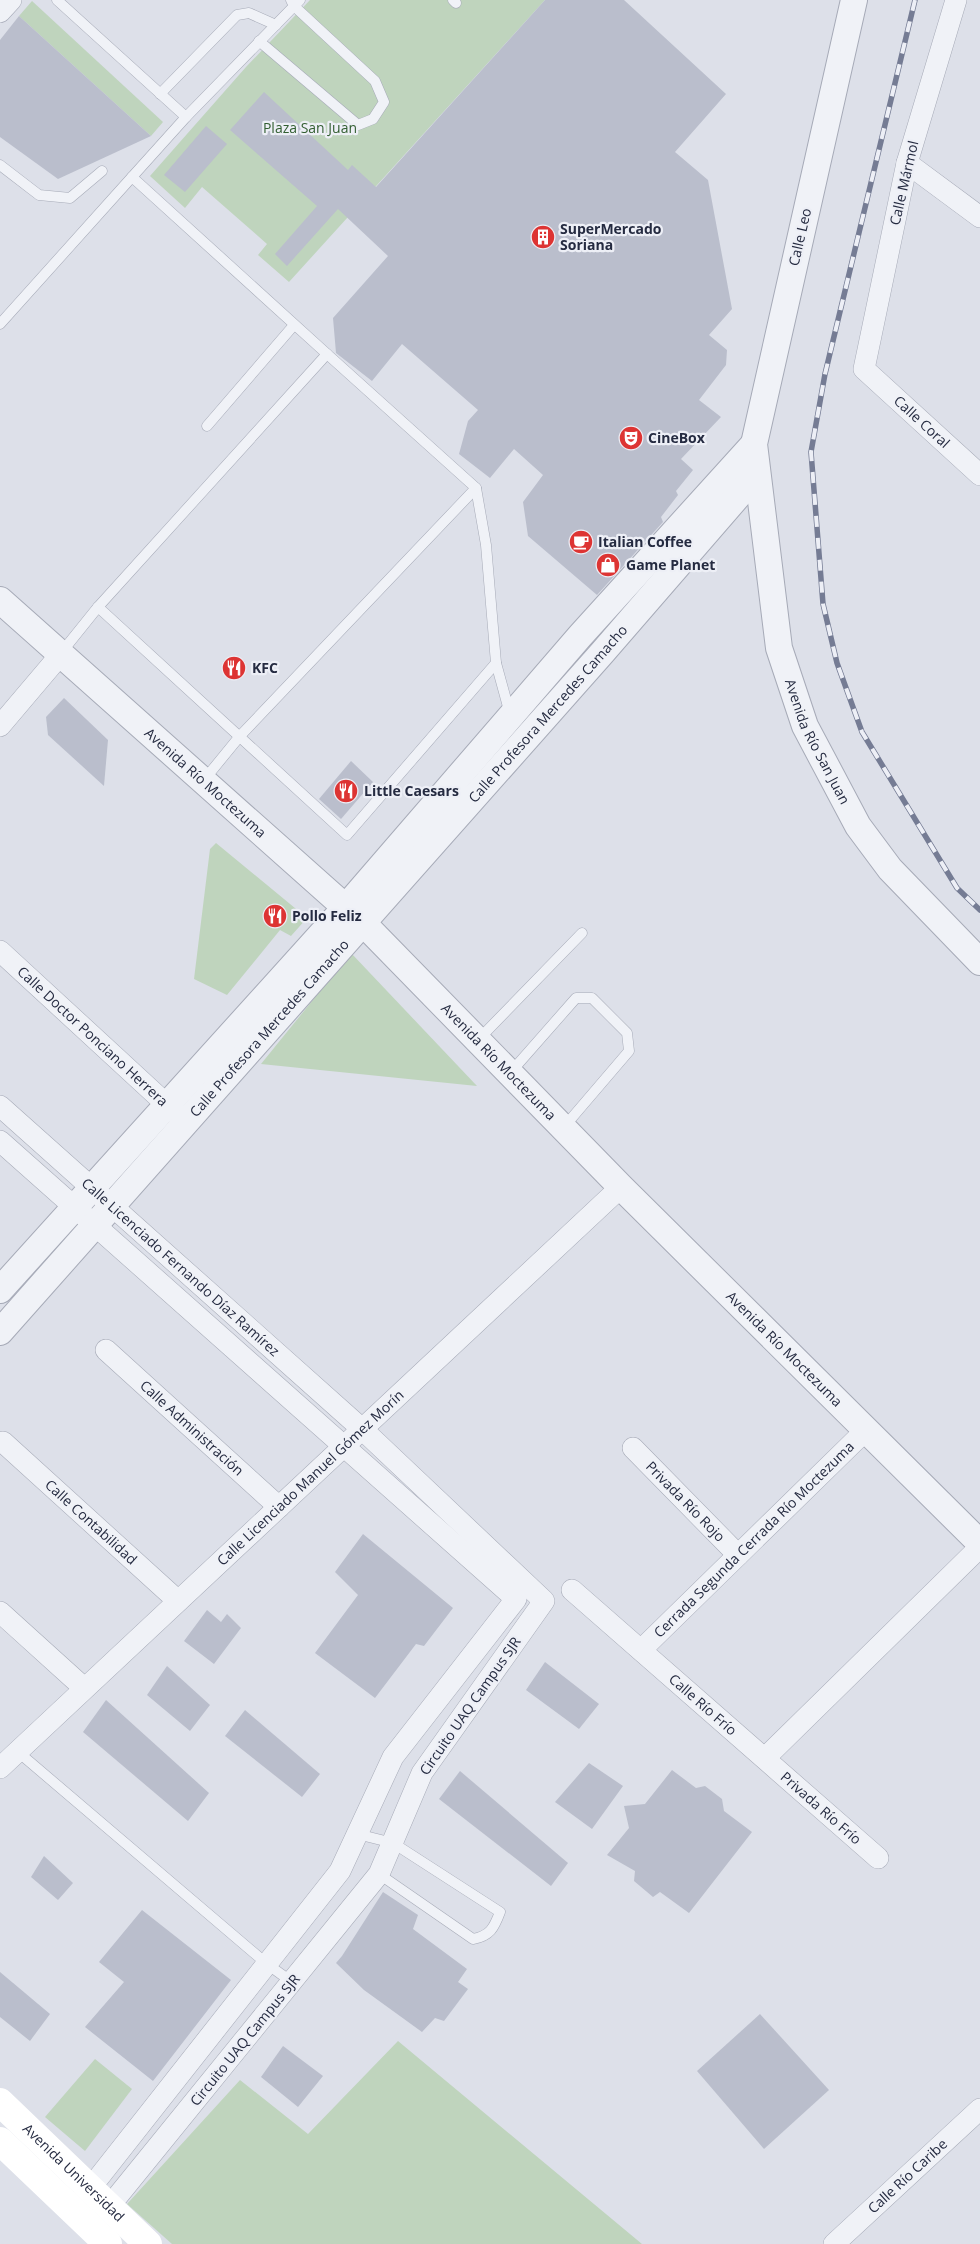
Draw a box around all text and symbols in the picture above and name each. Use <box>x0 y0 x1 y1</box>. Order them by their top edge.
park label: Plaza San Juan <box>263 118 357 137</box>
street label: Calle Mármol <box>885 139 922 227</box>
street label: Calle Leo <box>784 206 815 268</box>
place label: SuperMercado Soriana <box>560 219 662 254</box>
building icon: SuperMercado Soriana <box>530 224 556 250</box>
street label: Calle Coral <box>890 391 954 452</box>
theatre icon: CineBox <box>618 425 644 451</box>
place label: CineBox <box>648 428 706 447</box>
cafe icon: Italian Coffee <box>568 529 594 555</box>
place label: Italian Coffee <box>598 532 692 551</box>
shop icon: Game Planet <box>595 552 621 578</box>
place label: Game Planet <box>626 555 715 574</box>
street label: Calle Profesora Mercedes Camacho <box>464 621 631 806</box>
restaurant icon: KFC <box>221 655 247 681</box>
place label: KFC <box>252 658 278 677</box>
street label: Avenida Río San Juan <box>781 676 855 807</box>
street label: Avenida Río Moctezuma <box>141 723 271 842</box>
restaurant icon: Little Caesars <box>333 778 359 804</box>
place label: Little Caesars <box>364 781 459 800</box>
restaurant icon: Pollo Feliz <box>262 903 288 929</box>
place label: Pollo Feliz <box>292 906 362 925</box>
street label: Calle Profesora Mercedes Camacho <box>185 935 353 1121</box>
street label: Calle Doctor Ponciano Herrera <box>14 962 172 1110</box>
street label: Avenida Río Moctezuma <box>437 999 561 1124</box>
street label: Calle Licenciado Fernando Díaz Ramírez <box>78 1173 284 1360</box>
street label: Avenida Río Moctezuma <box>722 1287 847 1410</box>
street label: Calle Administración <box>136 1376 248 1480</box>
street label: Calle Licenciado Manuel Gómez Morín <box>213 1385 407 1569</box>
street label: Cerrada Segunda Cerrada Río Moctezuma <box>649 1437 858 1641</box>
street label: Privada Río Rojo <box>642 1457 730 1546</box>
street label: Calle Contabilidad <box>41 1475 141 1568</box>
street label: Circuito UAQ Campus SJR <box>415 1633 525 1779</box>
street label: Calle Río Frío <box>665 1669 741 1739</box>
street label: Privada Río Frío <box>777 1767 866 1848</box>
street label: Circuito UAQ Campus SJR <box>185 1969 304 2110</box>
street label: Avenida Universidad <box>19 2119 129 2225</box>
street label: Calle Río Caribe <box>863 2134 951 2217</box>

